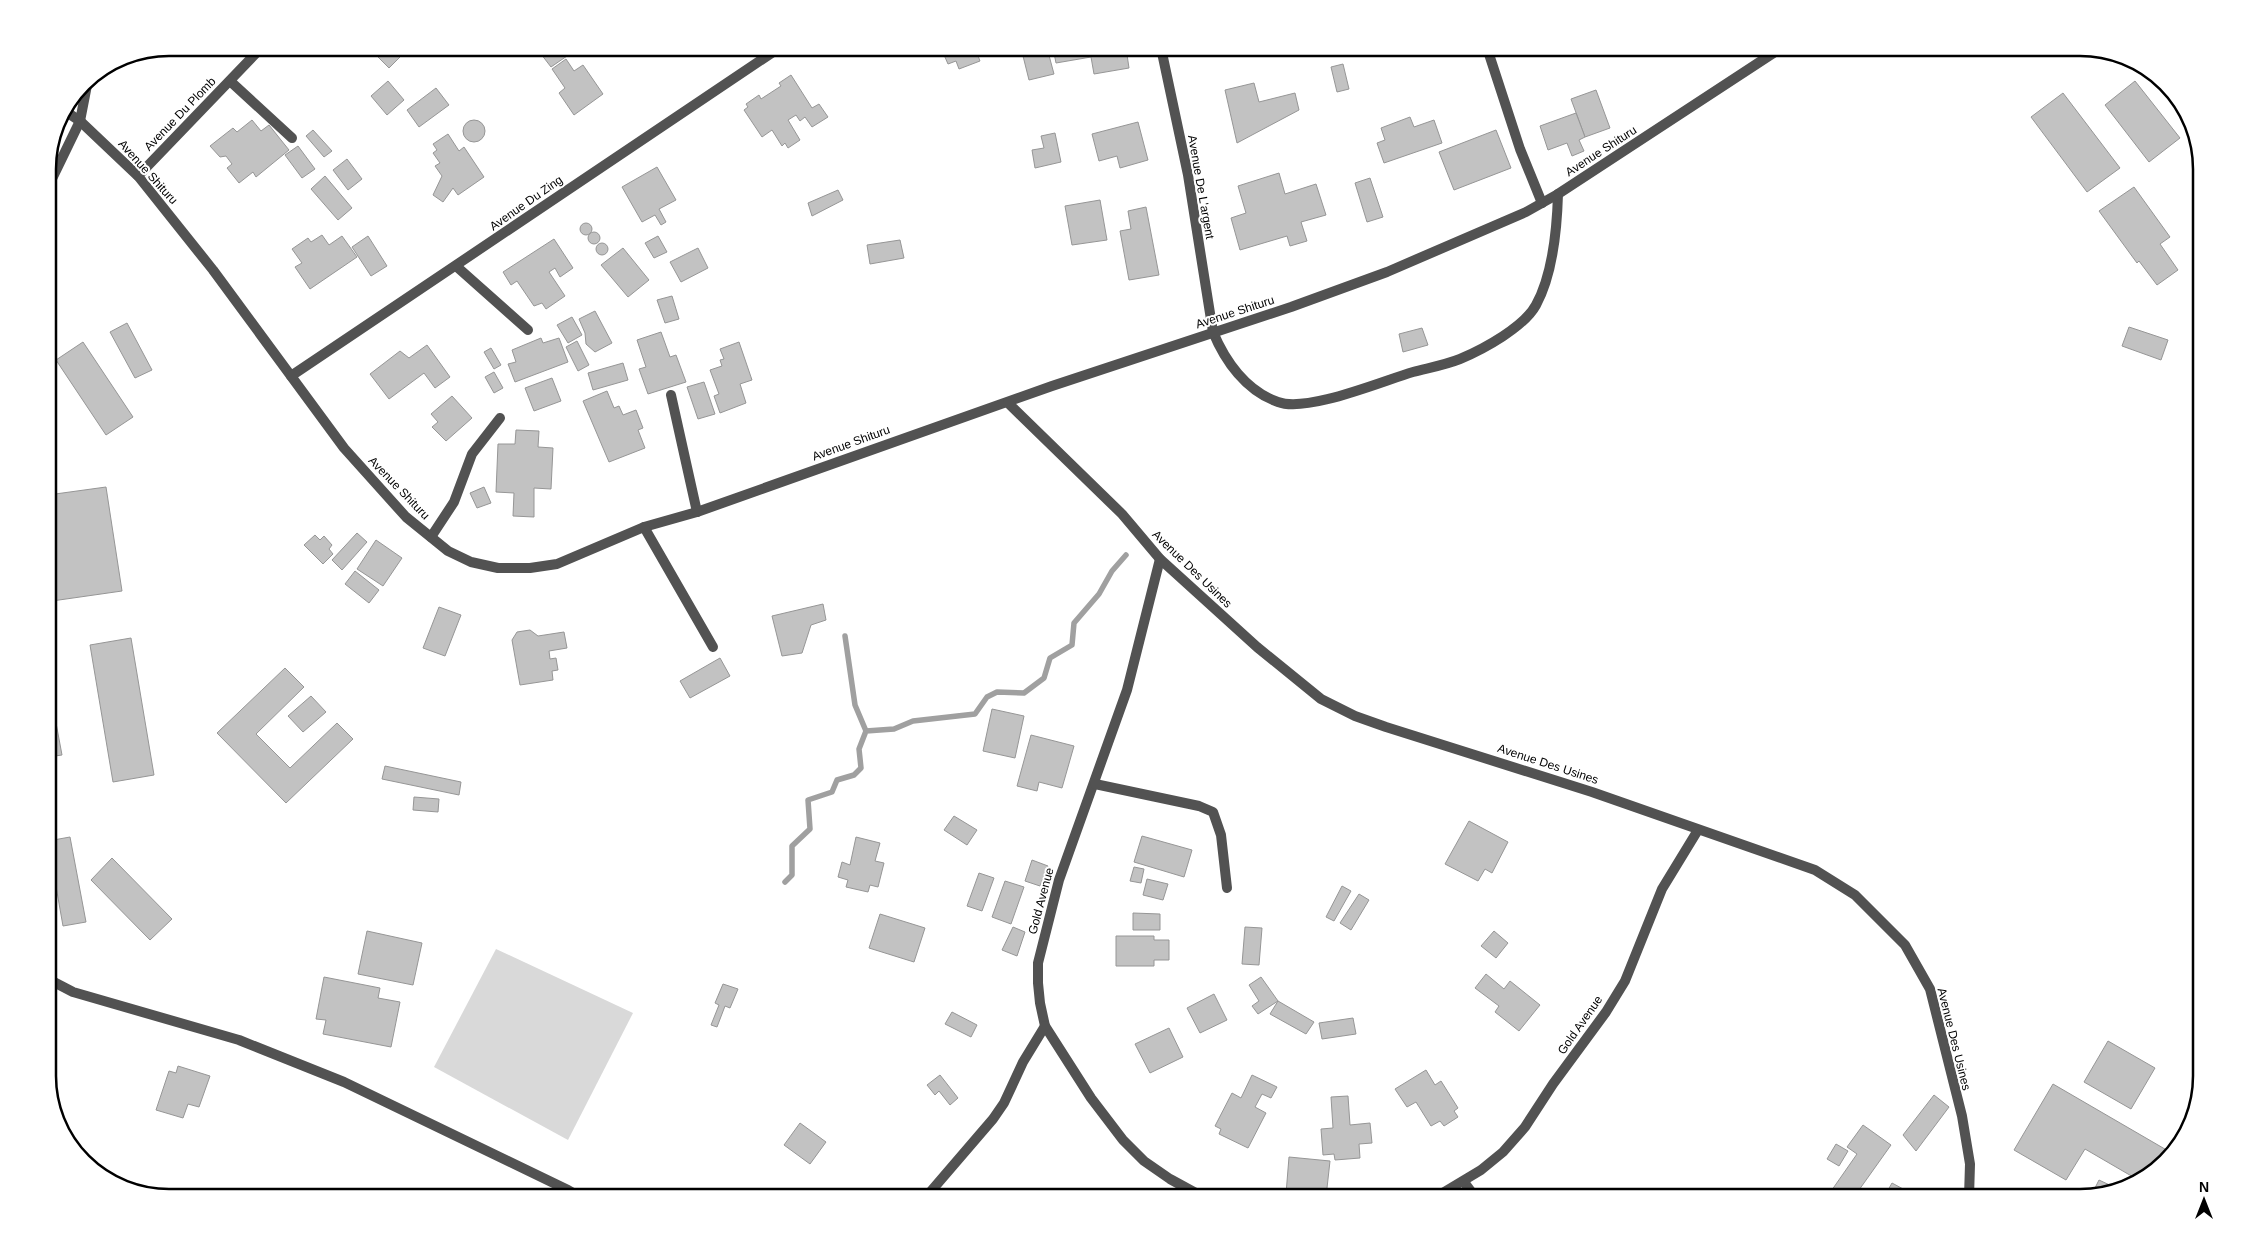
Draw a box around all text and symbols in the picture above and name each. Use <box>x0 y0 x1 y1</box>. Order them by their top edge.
street label: Avenue Du Plomb <box>141 74 219 154</box>
street label: Avenue Shituru <box>1563 123 1639 179</box>
street label: Avenue De L'argent <box>1185 134 1217 241</box>
street label: Avenue Shituru <box>115 137 181 207</box>
street label: Avenue Du Zing <box>487 173 565 233</box>
street label: Avenue Shituru <box>1194 293 1276 331</box>
street label: Avenue Shituru <box>810 422 892 464</box>
street label: Avenue Shituru <box>366 454 432 522</box>
street label: Avenue Des Usines <box>1149 527 1235 611</box>
street label: Avenue Des Usines <box>1496 741 1600 787</box>
street label: Gold Avenue <box>1025 866 1057 936</box>
street label: Avenue Des Usines <box>1934 986 1974 1092</box>
street label: Gold Avenue <box>1555 993 1606 1057</box>
north arrow <box>2179 1175 2229 1225</box>
text: N <box>2199 1179 2209 1195</box>

